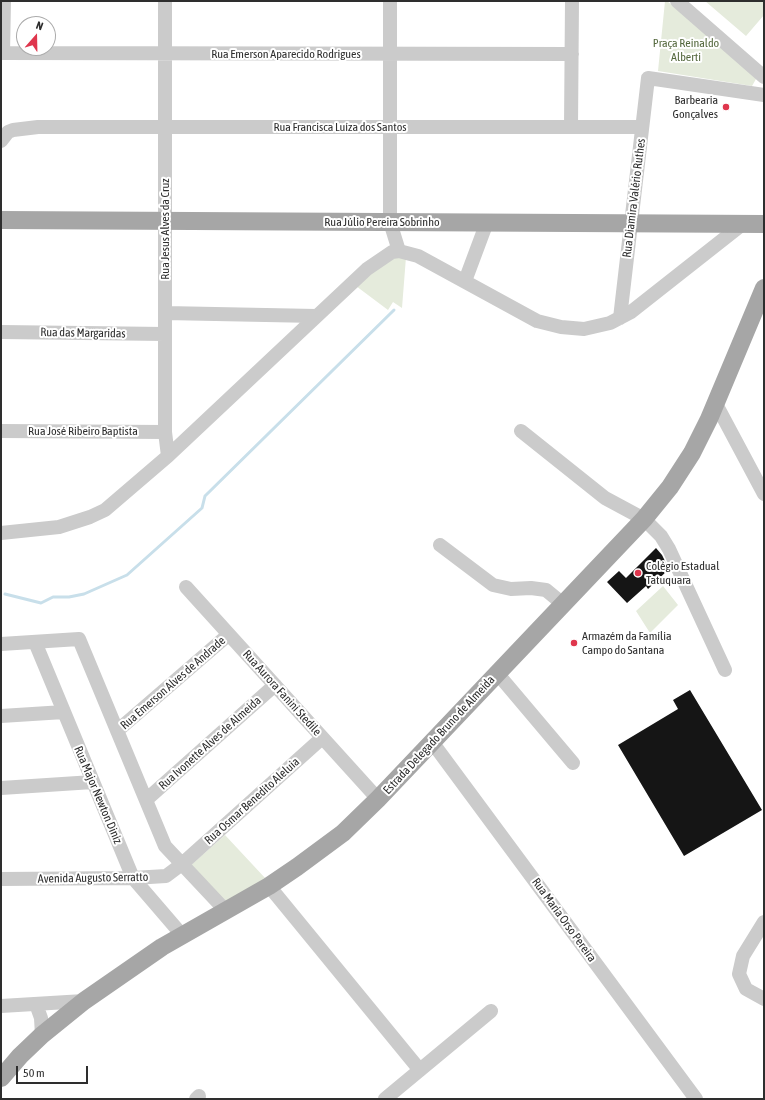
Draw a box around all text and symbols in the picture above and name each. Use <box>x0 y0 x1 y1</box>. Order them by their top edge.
north arrow <box>16 16 56 56</box>
text: N <box>35 19 45 32</box>
park label: Praça Reinaldo Alberti <box>653 36 719 64</box>
street label: Rua Emerson Aparecido Rodrigues <box>211 47 361 61</box>
place label: Barbearia Gonçalves <box>673 93 718 121</box>
marker: Barbearia Gonçalves <box>721 102 731 112</box>
street label: Rua Francisca Luíza dos Santos <box>273 120 407 134</box>
street label: Rua Diamira Valério Ruthes <box>620 138 648 258</box>
street label: Rua Jesus Alves da Cruz <box>158 178 172 280</box>
street label: Rua Júlio Pereira Sobrinho <box>324 215 440 229</box>
street label: Rua das Margaridas <box>40 325 126 341</box>
street label: Rua José Ribeiro Baptista <box>28 424 138 438</box>
place label: Colégio Estadual Tatuquara <box>646 559 719 587</box>
marker: Colégio Estadual Tatuquara <box>633 568 643 578</box>
place label: Armazém da Família Campo do Santana <box>582 629 672 657</box>
street label: Rua Emerson Alves de Andrade <box>118 633 228 733</box>
marker: Armazém da Família Campo do Santana <box>569 638 579 648</box>
street label: Rua Aurora Fanini Stedile <box>240 647 324 739</box>
street label: Estrada Delegado Bruno de Almeida <box>380 673 498 797</box>
street label: Rua Ivonette Alves de Almeida <box>156 693 264 793</box>
street label: Rua Major Newton Diniz <box>71 744 125 846</box>
street label: Rua Osmar Benedito Aleluia <box>202 755 302 847</box>
street label: Avenida Augusto Serratto <box>38 870 148 886</box>
street label: Rua Maria Orso Pereira <box>529 875 599 965</box>
scale bar <box>18 1058 90 1084</box>
text: 50 m <box>23 1066 45 1080</box>

